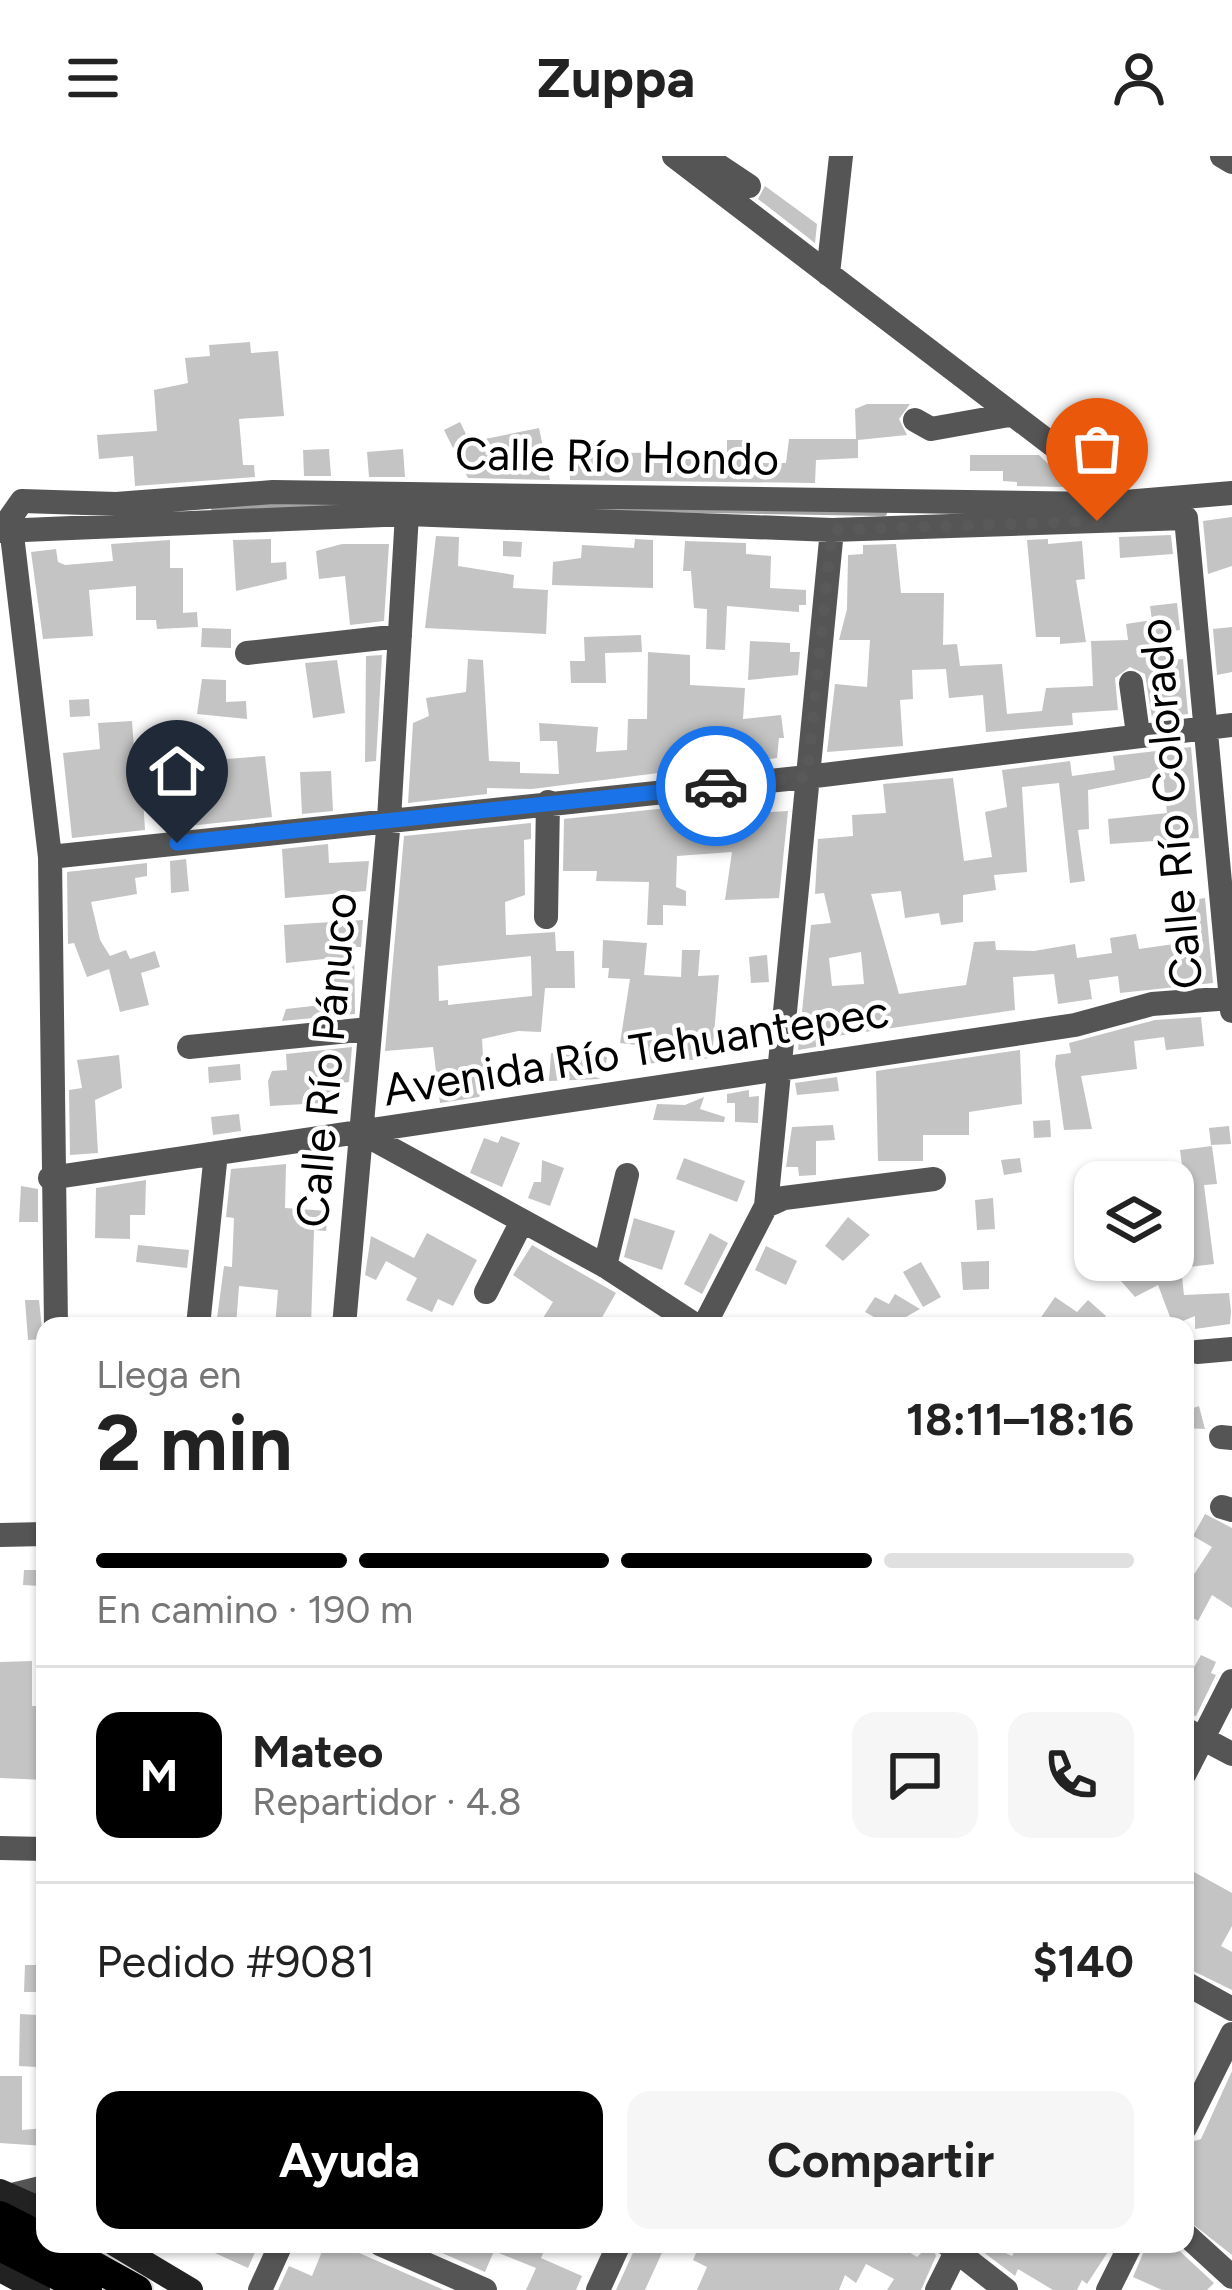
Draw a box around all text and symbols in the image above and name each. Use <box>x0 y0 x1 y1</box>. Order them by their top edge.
icon: menu <box>60 45 126 111</box>
icon: person <box>1106 45 1172 111</box>
text: Zuppa <box>537 46 695 111</box>
pin <box>1046 398 1148 521</box>
icon: bag <box>1064 416 1130 482</box>
street label: Calle Río Hondo <box>454 426 780 486</box>
street label: Calle Río Colorado <box>1127 616 1213 992</box>
pin <box>126 720 228 843</box>
courier <box>656 726 776 846</box>
icon: home <box>144 738 210 804</box>
icon: car <box>683 753 749 819</box>
street label: Calle Río Pánuco <box>284 890 368 1230</box>
street label: Avenida Río Tehuantepec <box>379 983 893 1117</box>
map controls <box>1074 1161 1194 1281</box>
button: layers <box>1074 1161 1194 1281</box>
text: Llega en <box>96 1351 242 1398</box>
text: 18:11–18:16 <box>906 1392 1134 1446</box>
text: 2 min <box>96 1396 292 1490</box>
text: En camino · 190 m <box>96 1586 413 1633</box>
button: chat <box>852 1712 978 1838</box>
button: phone <box>1008 1712 1134 1838</box>
text: Mateo <box>252 1724 383 1778</box>
text: M <box>140 1748 178 1802</box>
text: Repartidor · 4.8 <box>252 1778 522 1825</box>
text: Pedido #9081 <box>96 1934 375 1988</box>
text: $140 <box>1032 1934 1134 1988</box>
button: Ayuda <box>96 2091 603 2229</box>
button: Compartir <box>627 2091 1134 2229</box>

